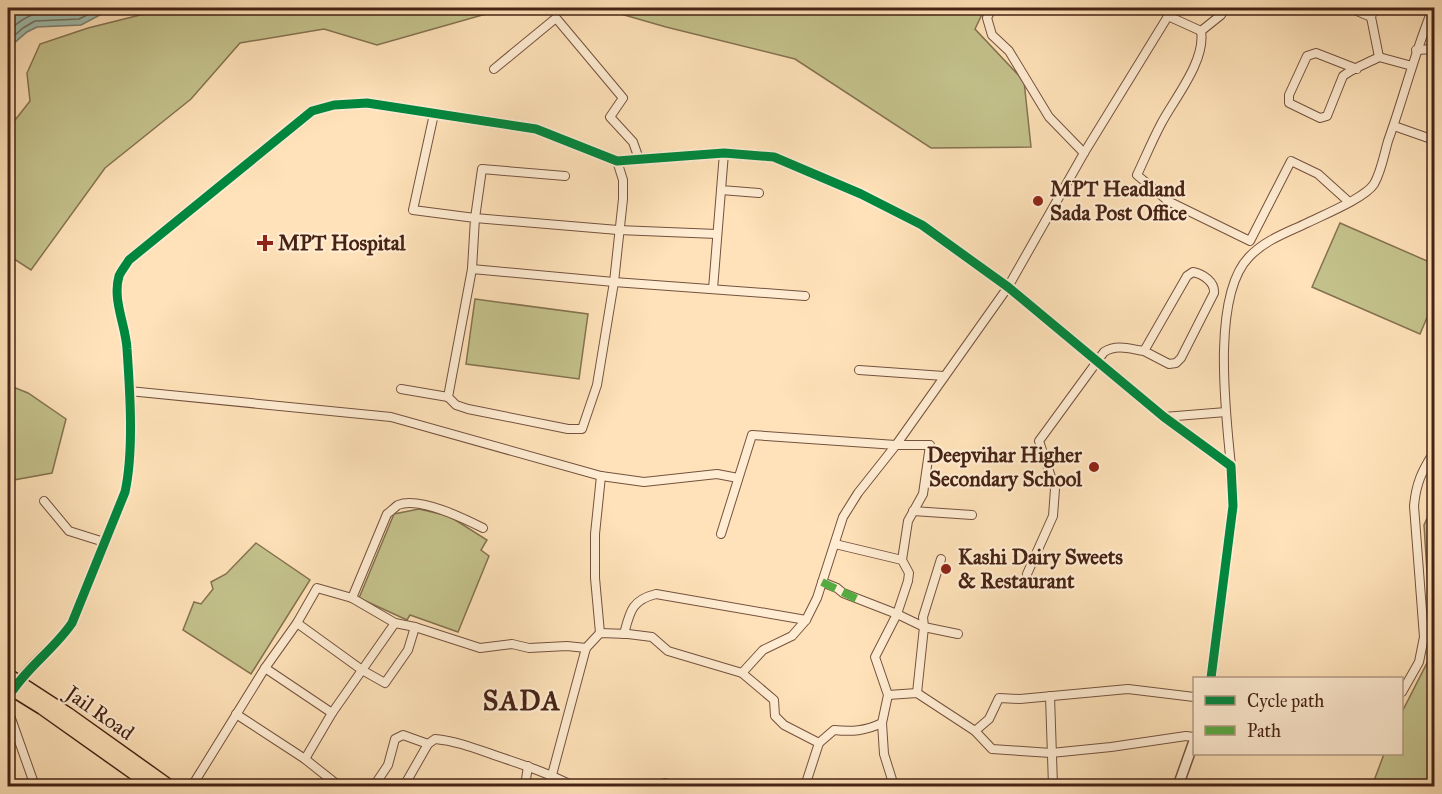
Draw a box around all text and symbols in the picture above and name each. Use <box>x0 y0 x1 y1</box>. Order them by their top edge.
place label: MPT Headland Sada Post Office <box>1050 176 1187 226</box>
marker: MPT Headland Sada Post Office <box>1031 194 1045 208</box>
place label: MPT Hospital <box>278 230 407 256</box>
marker: MPT Hospital <box>256 234 274 252</box>
place label: Deepvihar Higher Secondary School <box>927 442 1083 492</box>
marker: Deepvihar Higher Secondary School <box>1087 460 1101 474</box>
place label: Kashi Dairy Sweets & Restaurant <box>958 544 1123 594</box>
marker: Kashi Dairy Sweets & Restaurant <box>939 562 953 576</box>
legend <box>1193 677 1403 755</box>
street label: Jail Road <box>59 679 140 746</box>
district label: SADA <box>483 684 561 717</box>
text: Cycle path <box>1247 690 1324 712</box>
text: Path <box>1247 720 1281 742</box>

